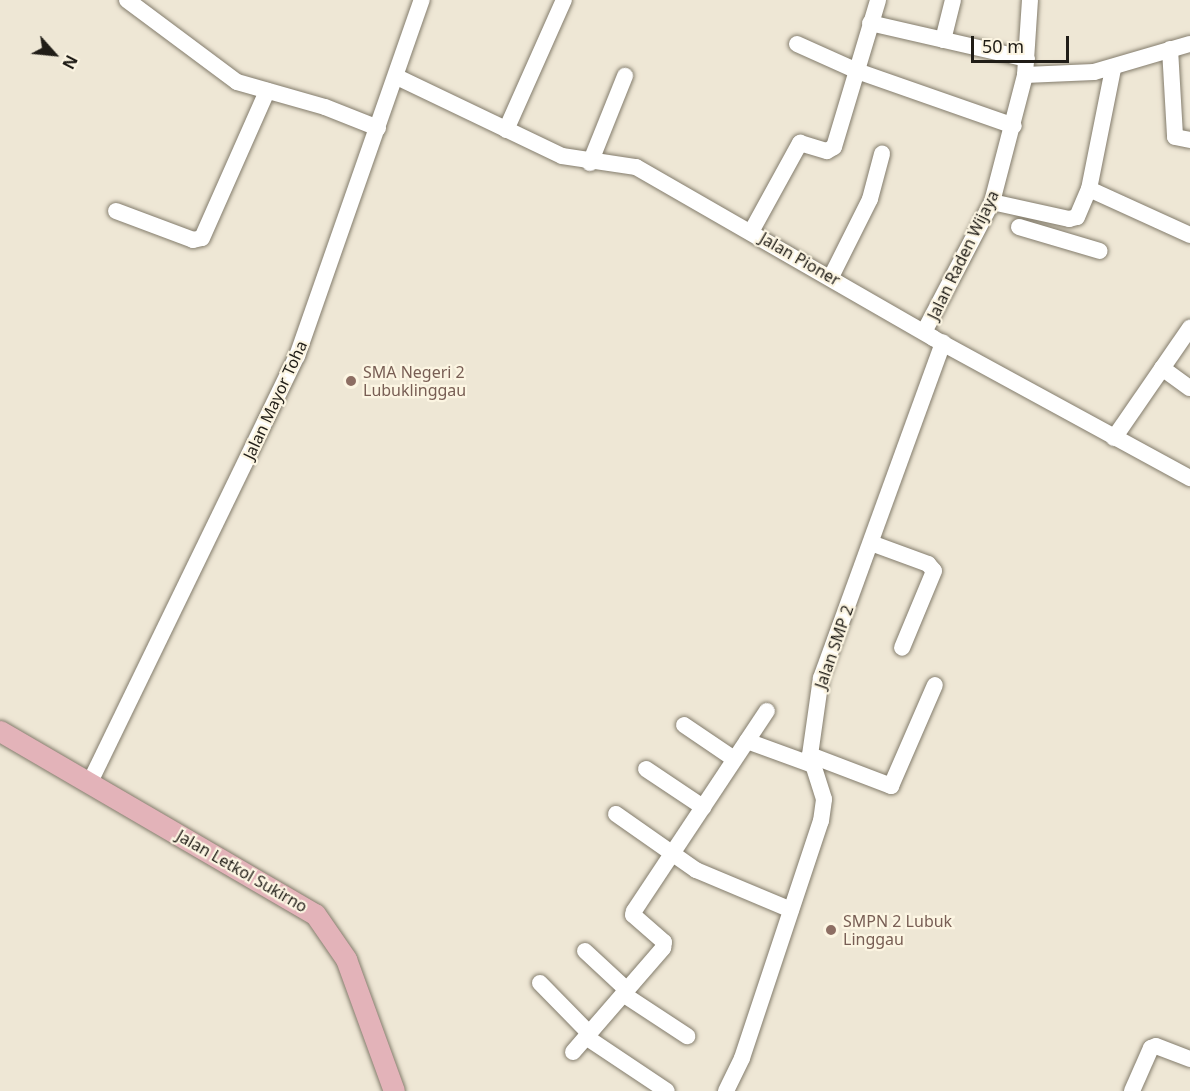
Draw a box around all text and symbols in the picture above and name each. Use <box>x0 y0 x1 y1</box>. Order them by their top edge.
north arrow <box>24 24 84 84</box>
scale bar <box>974 24 1072 62</box>
text: 50 m <box>982 34 1024 58</box>
text: N <box>57 51 83 73</box>
street label: Jalan Raden Wijaya <box>923 187 1003 323</box>
street label: Jalan Pioner <box>756 228 844 290</box>
street label: Jalan Mayor Toha <box>239 338 311 462</box>
place label: SMA Negeri 2 Lubuklinggau <box>363 362 466 400</box>
marker: SMA Negeri 2 Lubuklinggau <box>344 374 358 388</box>
street label: Jalan SMP 2 <box>811 603 857 691</box>
street label: Jalan Letkol Sukirno <box>173 826 311 916</box>
place label: SMPN 2 Lubuk Linggau <box>843 911 952 949</box>
marker: SMPN 2 Lubuk Linggau <box>824 923 838 937</box>

